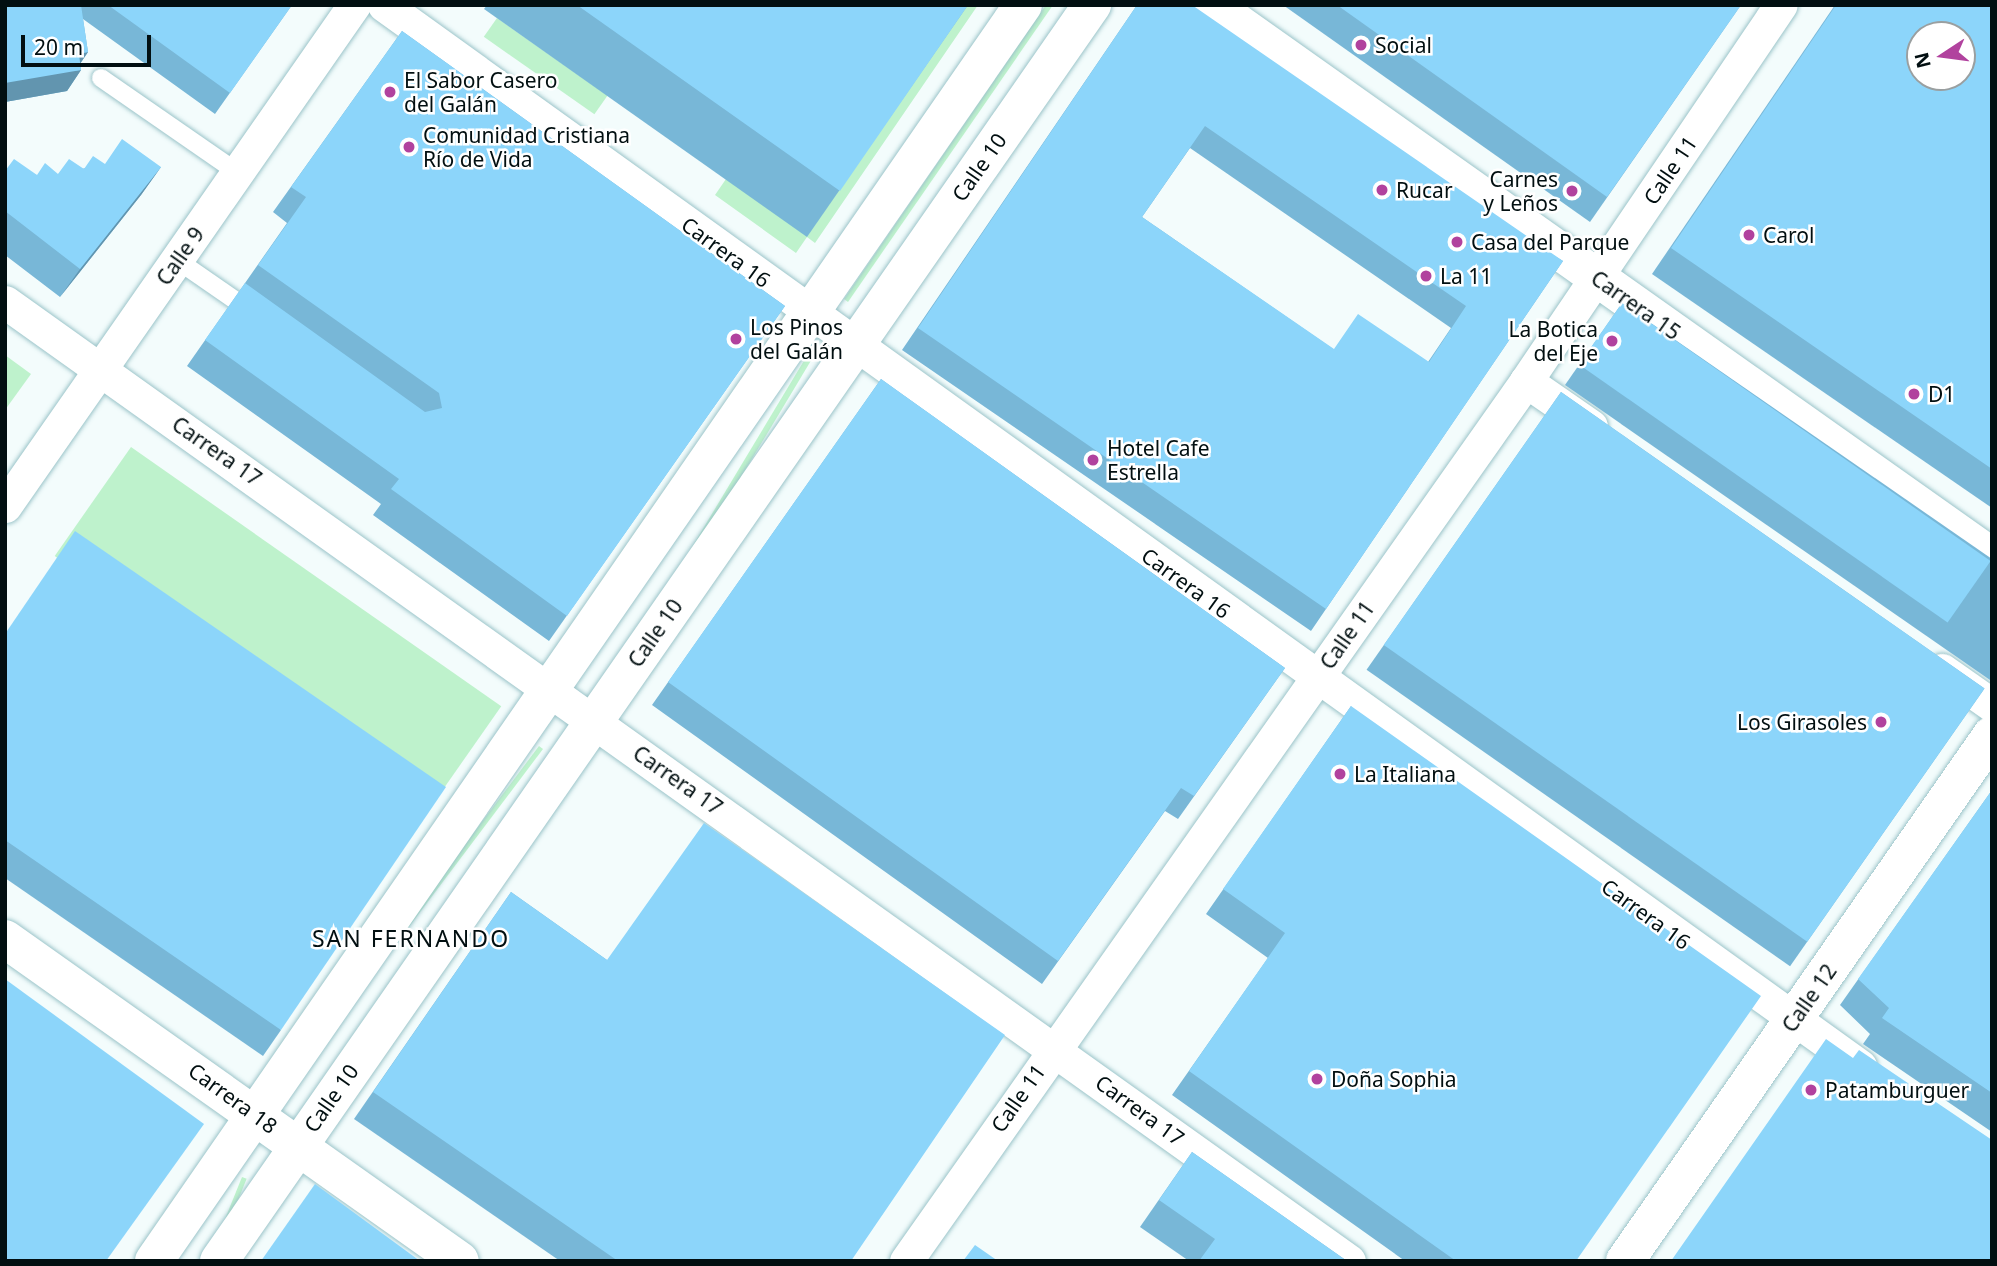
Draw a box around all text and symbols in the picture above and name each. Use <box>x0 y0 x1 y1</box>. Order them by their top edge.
scale bar <box>24 21 154 65</box>
north arrow <box>1906 21 1976 91</box>
place label: Social <box>1375 32 1432 58</box>
text: 20 m <box>34 33 83 61</box>
marker: Social <box>1353 37 1369 53</box>
text: N <box>1908 50 1937 71</box>
place label: El Sabor Casero del Galán <box>404 67 558 117</box>
marker: El Sabor Casero del Galán <box>382 84 398 100</box>
place label: Comunidad Cristiana Río de Vida <box>423 122 630 172</box>
street label: Calle 10 <box>947 128 1011 206</box>
street label: Calle 11 <box>1638 131 1702 209</box>
marker: Comunidad Cristiana Río de Vida <box>401 139 417 155</box>
place label: Carnes y Leños <box>1483 166 1558 216</box>
place label: Rucar <box>1396 177 1453 203</box>
marker: Rucar <box>1374 182 1390 198</box>
marker: Carnes y Leños <box>1564 183 1580 199</box>
street label: Carrera 16 <box>677 211 775 293</box>
street label: Calle 9 <box>151 222 209 290</box>
place label: Carol <box>1763 222 1814 248</box>
marker: Carol <box>1741 227 1757 243</box>
place label: Casa del Parque <box>1471 229 1629 255</box>
marker: Casa del Parque <box>1449 234 1465 250</box>
place label: La 11 <box>1440 263 1492 289</box>
street label: Carrera 15 <box>1586 265 1686 345</box>
marker: La 11 <box>1418 268 1434 284</box>
place label: Los Pinos del Galán <box>750 314 843 364</box>
place label: La Botica del Eje <box>1509 316 1598 366</box>
marker: Los Pinos del Galán <box>728 331 744 347</box>
marker: La Botica del Eje <box>1604 333 1620 349</box>
place label: D1 <box>1928 381 1955 407</box>
marker: D1 <box>1906 386 1922 402</box>
street label: Carrera 17 <box>167 411 267 491</box>
place label: Hotel Cafe Estrella <box>1107 435 1210 485</box>
marker: Hotel Cafe Estrella <box>1085 452 1101 468</box>
street label: Carrera 16 <box>1137 542 1235 624</box>
street label: Calle 10 <box>623 594 687 672</box>
street label: Calle 11 <box>1315 596 1379 674</box>
place label: Los Girasoles <box>1737 709 1867 735</box>
marker: Los Girasoles <box>1873 714 1889 730</box>
street label: Carrera 17 <box>628 740 728 820</box>
place label: La Italiana <box>1354 761 1456 787</box>
marker: La Italiana <box>1332 766 1348 782</box>
street label: Carrera 16 <box>1597 873 1695 955</box>
district label: SAN FERNANDO <box>313 924 509 952</box>
street label: Calle 12 <box>1777 959 1841 1037</box>
street label: Carrera 18 <box>184 1057 282 1139</box>
street label: Calle 10 <box>299 1059 363 1137</box>
street label: Calle 11 <box>986 1059 1050 1137</box>
place label: Doña Sophia <box>1331 1066 1457 1092</box>
street label: Carrera 17 <box>1091 1069 1189 1151</box>
marker: Doña Sophia <box>1309 1071 1325 1087</box>
place label: Patamburguer <box>1825 1077 1969 1103</box>
marker: Patamburguer <box>1803 1082 1819 1098</box>

